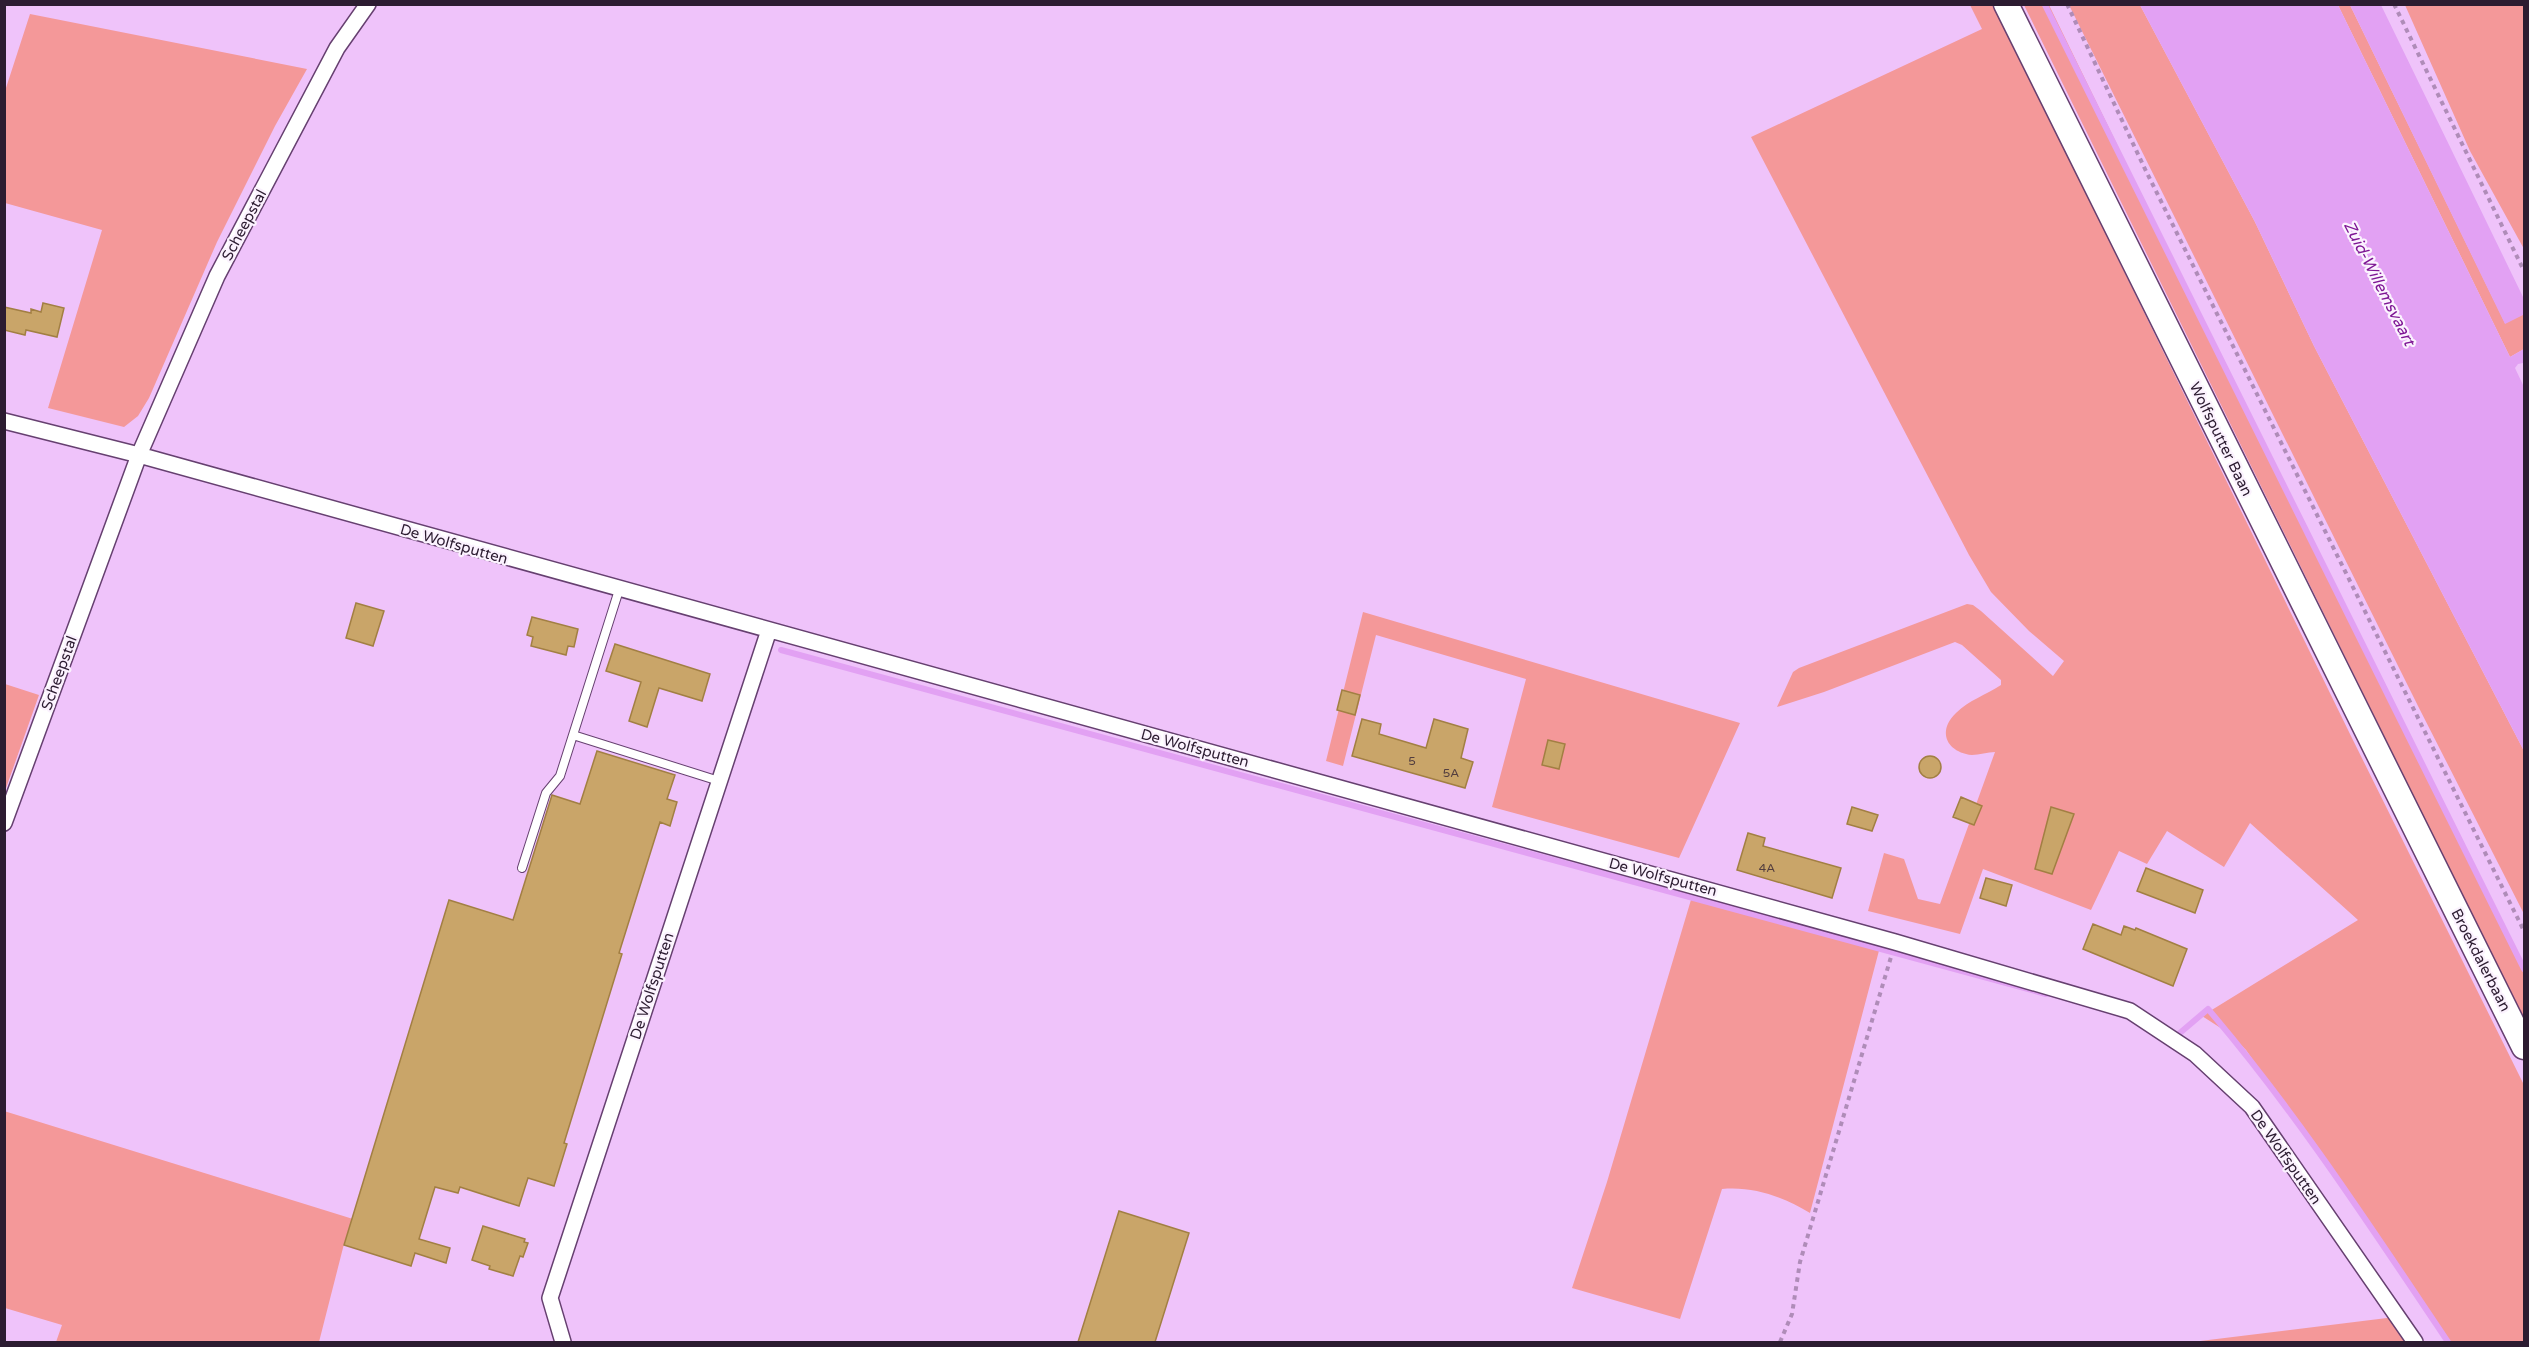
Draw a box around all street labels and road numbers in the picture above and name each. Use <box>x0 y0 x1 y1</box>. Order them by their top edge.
street label: Scheepstal <box>218 186 270 264</box>
street label: Wolfsputter Baan <box>2186 379 2256 499</box>
street label: De Wolfsputten <box>398 520 510 568</box>
street label: Scheepstal <box>37 633 81 713</box>
street label: De Wolfsputten <box>1139 725 1251 771</box>
street label: De Wolfsputten <box>1607 854 1719 900</box>
street label: Broekdalerbaan <box>2447 906 2515 1014</box>
street label: De Wolfsputten <box>626 930 678 1042</box>
street label: De Wolfsputten <box>2247 1106 2325 1208</box>

